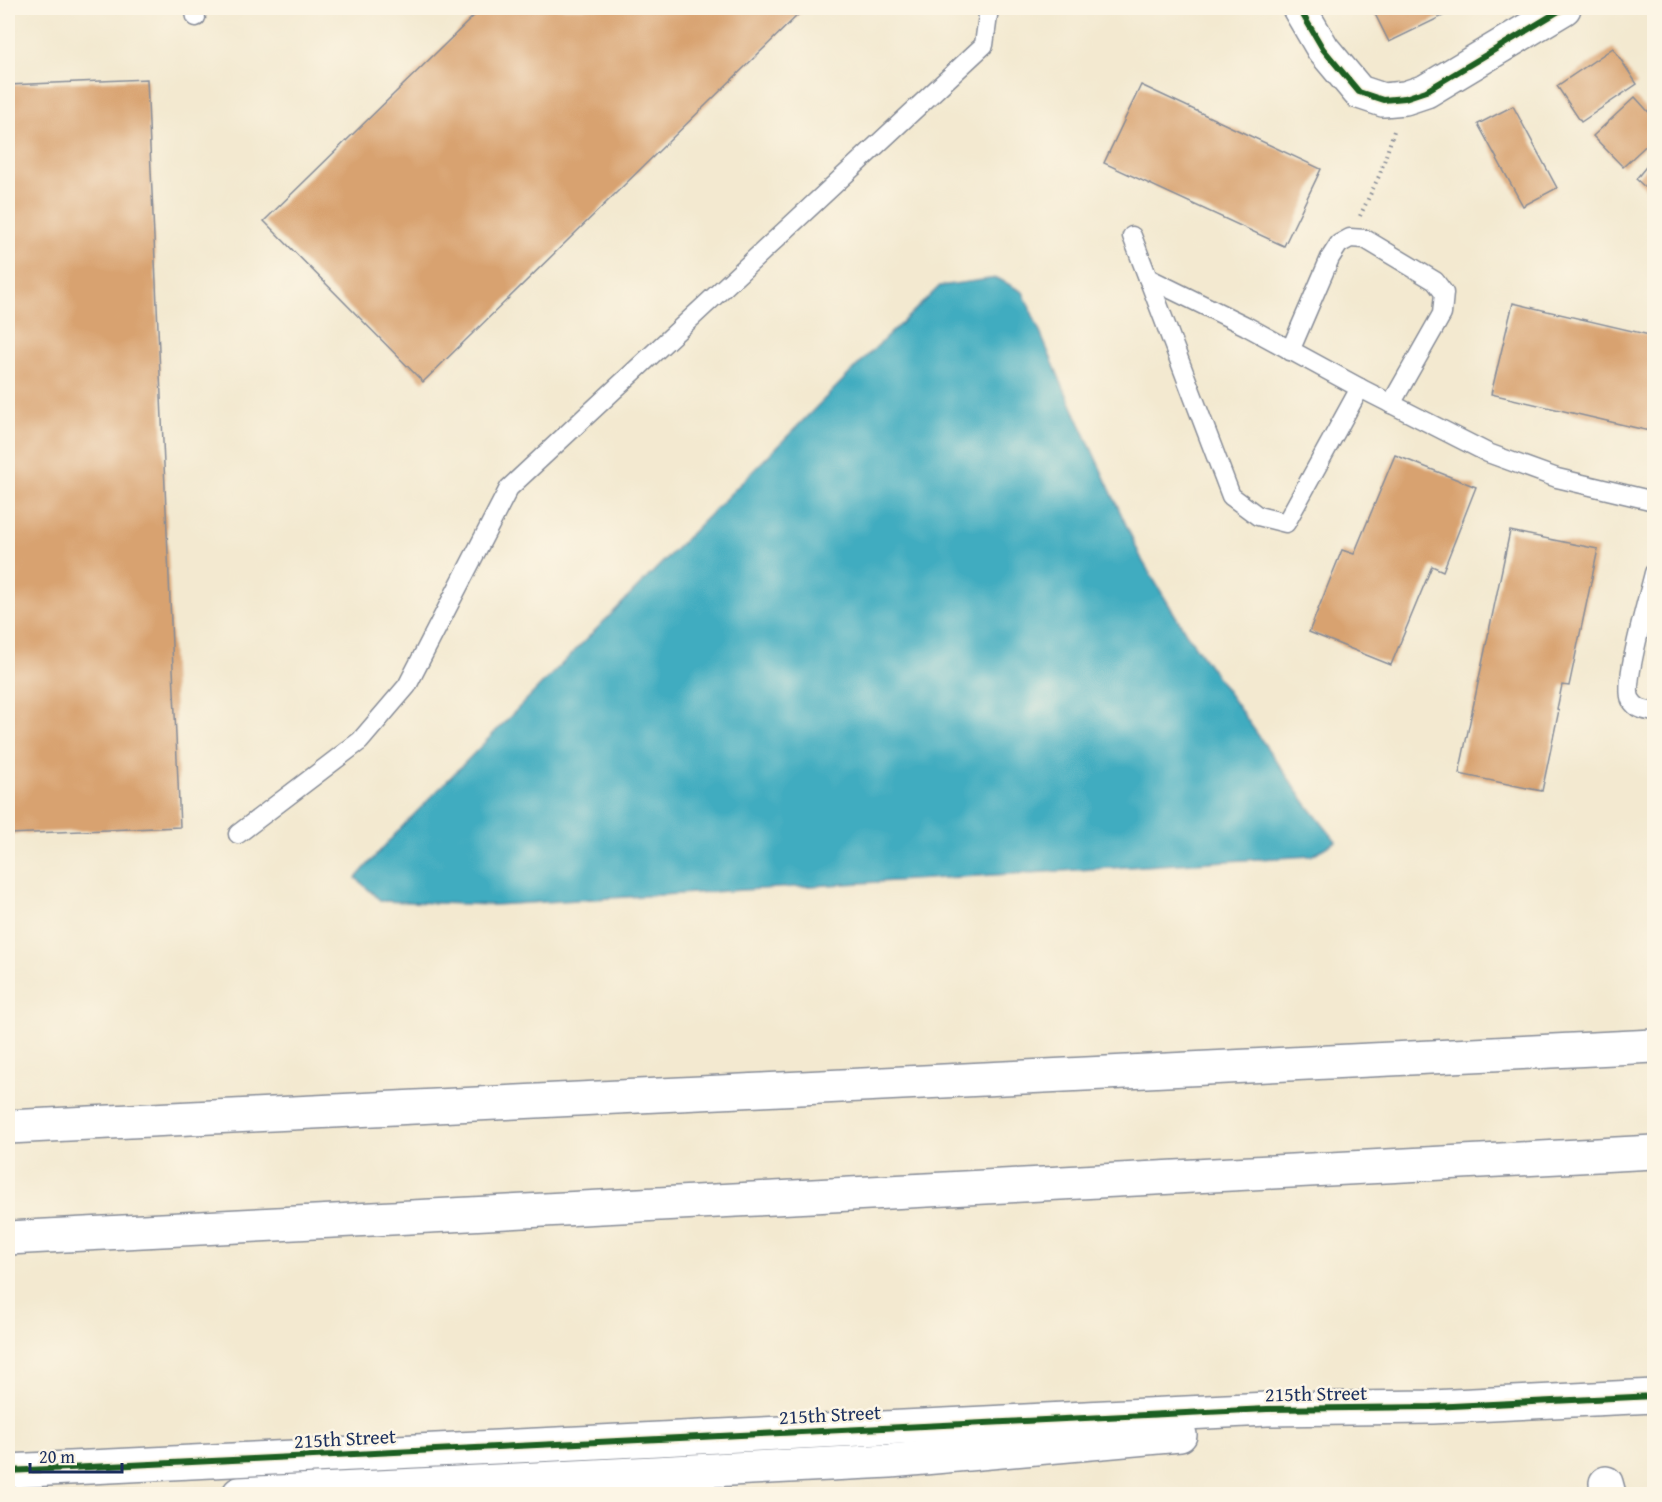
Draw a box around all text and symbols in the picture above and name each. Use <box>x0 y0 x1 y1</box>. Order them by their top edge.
street label: 215th Street <box>1265 1378 1367 1408</box>
street label: 215th Street <box>778 1397 882 1431</box>
street label: 215th Street <box>293 1421 397 1455</box>
scale bar <box>30 1436 122 1474</box>
text: 20 m <box>39 1443 75 1470</box>

